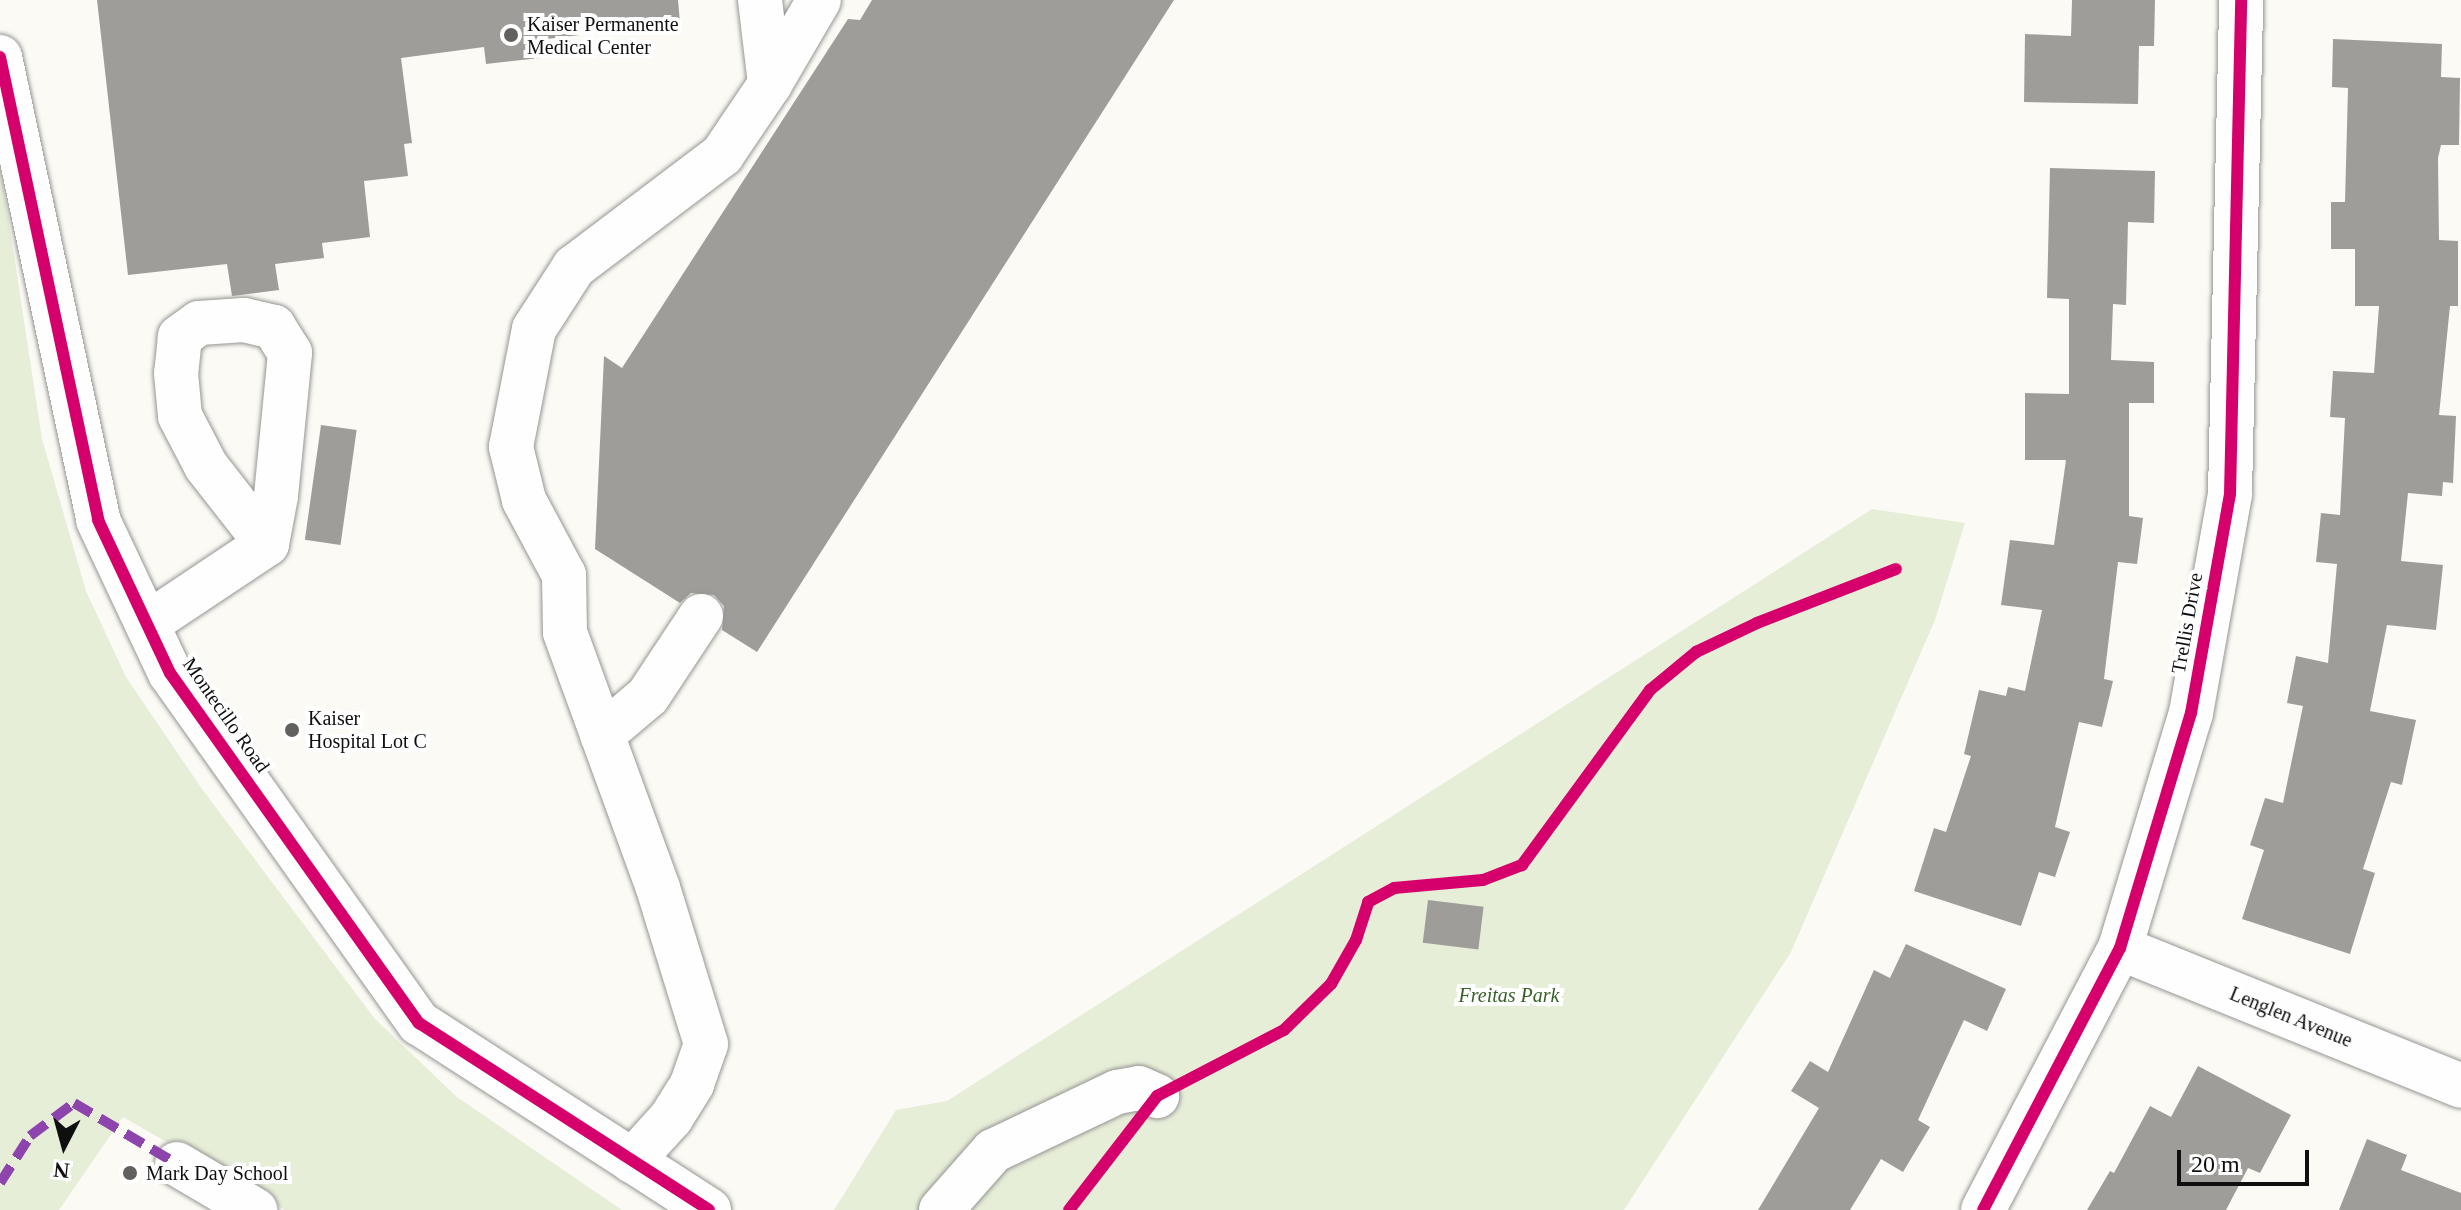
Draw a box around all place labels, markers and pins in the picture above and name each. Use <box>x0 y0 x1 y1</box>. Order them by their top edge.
place label: Kaiser Permanente Medical Center <box>527 12 679 59</box>
marker: Kaiser Permanente Medical Center <box>502 26 520 44</box>
place label: Kaiser Hospital Lot C <box>308 706 427 753</box>
marker: Kaiser Hospital Lot C <box>283 721 301 739</box>
place label: Mark Day School <box>146 1161 288 1185</box>
marker: Mark Day School <box>121 1164 139 1182</box>

